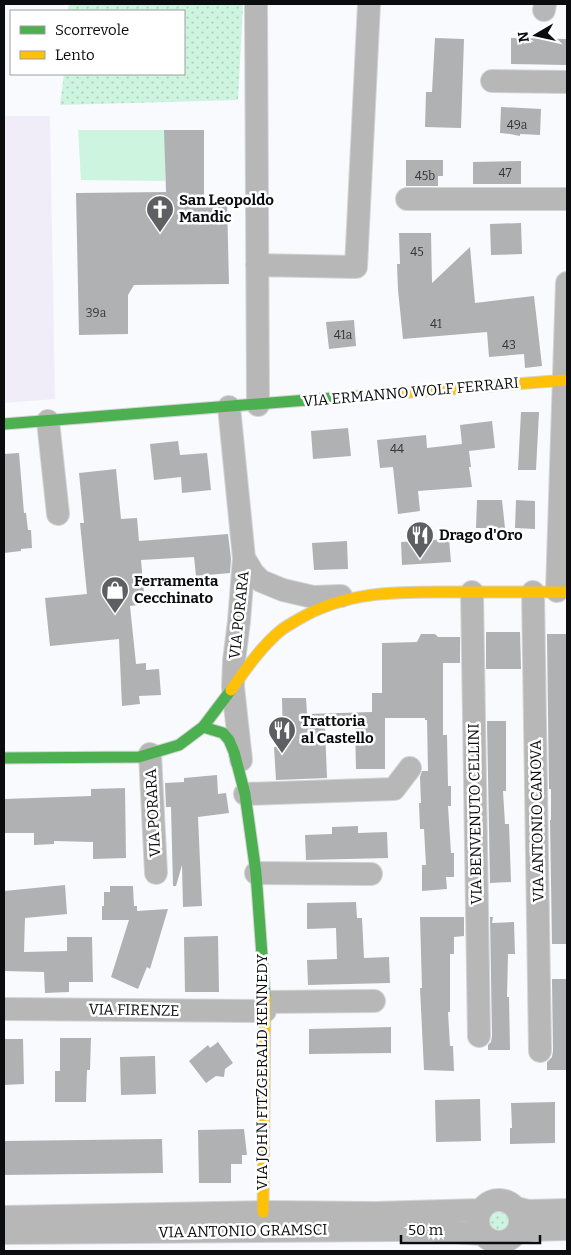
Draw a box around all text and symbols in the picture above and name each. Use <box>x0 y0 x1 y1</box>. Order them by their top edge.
legend <box>10 10 185 75</box>
north arrow <box>511 10 561 60</box>
text: Scorrevole <box>55 21 129 39</box>
text: N <box>514 30 533 44</box>
text: Lento <box>55 46 95 64</box>
house number: 49a <box>507 118 528 132</box>
house number: 47 <box>499 166 511 180</box>
house number: 45b <box>415 169 435 183</box>
place label: San Leopoldo Mandic <box>179 191 274 226</box>
church icon: San Leopoldo Mandic <box>145 194 175 233</box>
house number: 45 <box>410 245 424 259</box>
house number: 39a <box>86 306 107 320</box>
house number: 41 <box>430 317 442 331</box>
house number: 41a <box>334 328 353 342</box>
house number: 43 <box>502 338 516 352</box>
street label: VIA ERMANNO WOLF FERRARI <box>302 374 520 410</box>
house number: 44 <box>390 442 404 456</box>
restaurant icon: Drago d'Oro <box>405 520 435 559</box>
place label: Drago d'Oro <box>439 526 523 544</box>
street label: VIA PORARA <box>225 570 253 660</box>
place label: Ferramenta Cecchinato <box>134 572 219 607</box>
shop icon: Ferramenta Cecchinato <box>100 575 130 614</box>
place label: Trattoria al Castello <box>301 712 374 747</box>
restaurant icon: Trattoria al Castello <box>267 715 297 754</box>
street label: VIA BENVENUTO CELLINI <box>464 723 486 905</box>
street label: VIA ANTONIO CANOVA <box>527 739 547 902</box>
street label: VIA PORARA <box>142 768 164 858</box>
street label: VIA JOHN FITZGERALD KENNEDY <box>253 953 271 1190</box>
street label: VIA FIRENZE <box>88 1000 180 1020</box>
scale bar <box>401 1212 540 1244</box>
street label: VIA ANTONIO GRAMSCI <box>158 1221 328 1241</box>
text: 50 m <box>408 1221 444 1239</box>

